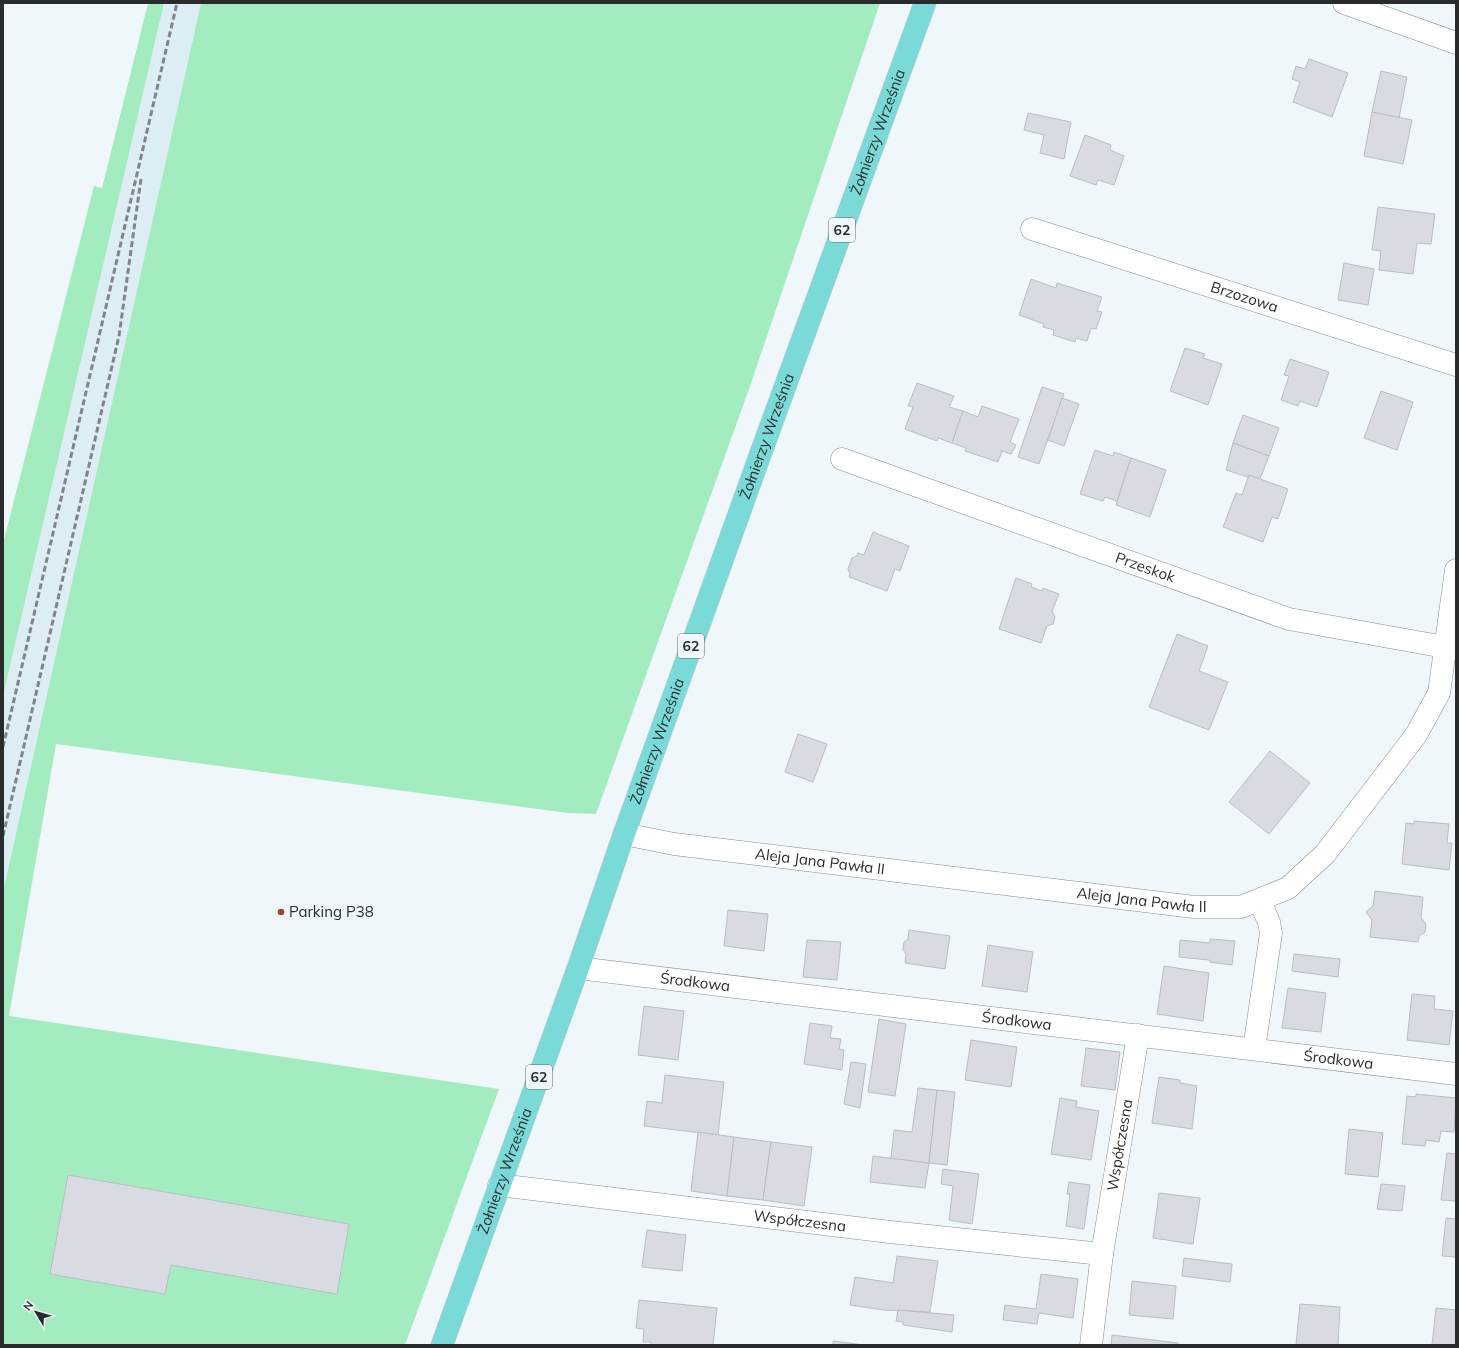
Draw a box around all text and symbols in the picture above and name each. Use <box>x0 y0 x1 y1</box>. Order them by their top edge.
street label: Żołnierzy Września <box>846 66 909 197</box>
road number: 62 <box>829 218 855 242</box>
street label: Brzozowa <box>1208 277 1281 316</box>
street label: Żołnierzy Września <box>735 371 798 502</box>
street label: Przeskok <box>1113 548 1178 587</box>
road number: 62 <box>678 634 704 658</box>
street label: Żołnierzy Września <box>626 676 688 807</box>
street label: Aleja Jana Pawła II <box>754 844 886 878</box>
street label: Aleja Jana Pawła II <box>1076 883 1207 916</box>
place label: Parking P38 <box>289 902 374 921</box>
marker: Parking P38 <box>276 907 286 917</box>
street label: Środkowa <box>659 968 731 995</box>
street label: Środkowa <box>981 1007 1053 1034</box>
street label: Środkowa <box>1303 1046 1375 1073</box>
road number: 62 <box>526 1065 552 1089</box>
street label: Współczesna <box>1102 1098 1136 1192</box>
street label: Żołnierzy Września <box>473 1105 536 1236</box>
street label: Współczesna <box>753 1206 847 1236</box>
north arrow <box>16 1292 56 1332</box>
text: N <box>20 1298 36 1313</box>

